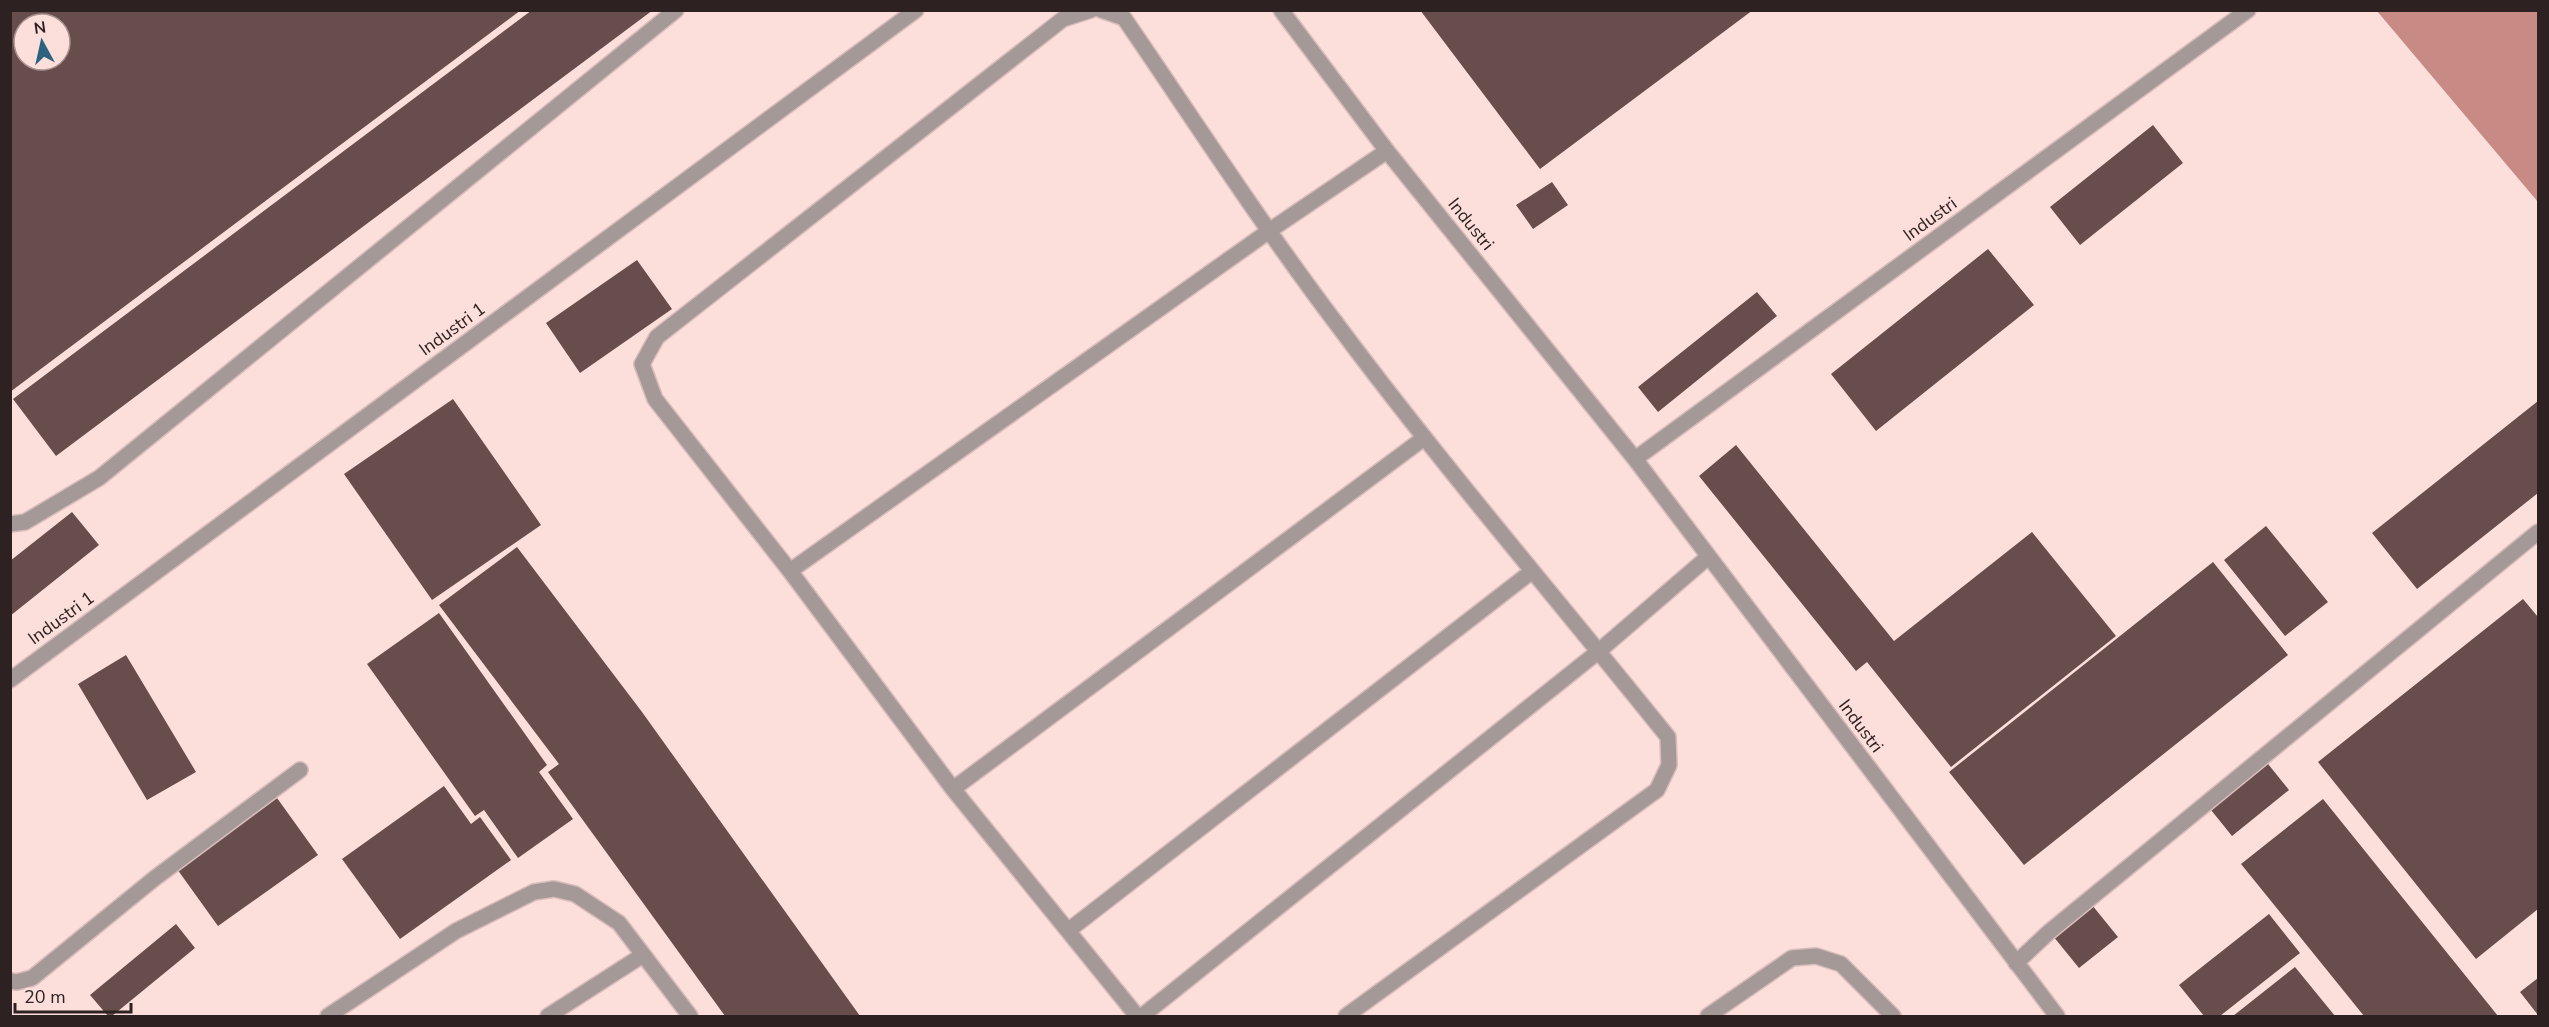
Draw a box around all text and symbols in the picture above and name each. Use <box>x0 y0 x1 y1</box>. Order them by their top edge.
north arrow <box>12 12 72 72</box>
text: N <box>33 16 48 40</box>
street label: Industri <box>1898 191 1962 247</box>
street label: Industri <box>1443 193 1499 255</box>
street label: Industri 1 <box>414 297 490 361</box>
street label: Industri 1 <box>23 586 99 650</box>
street label: Industri <box>1833 694 1889 758</box>
scale bar <box>15 976 130 1014</box>
text: 20 m <box>24 985 66 1009</box>

